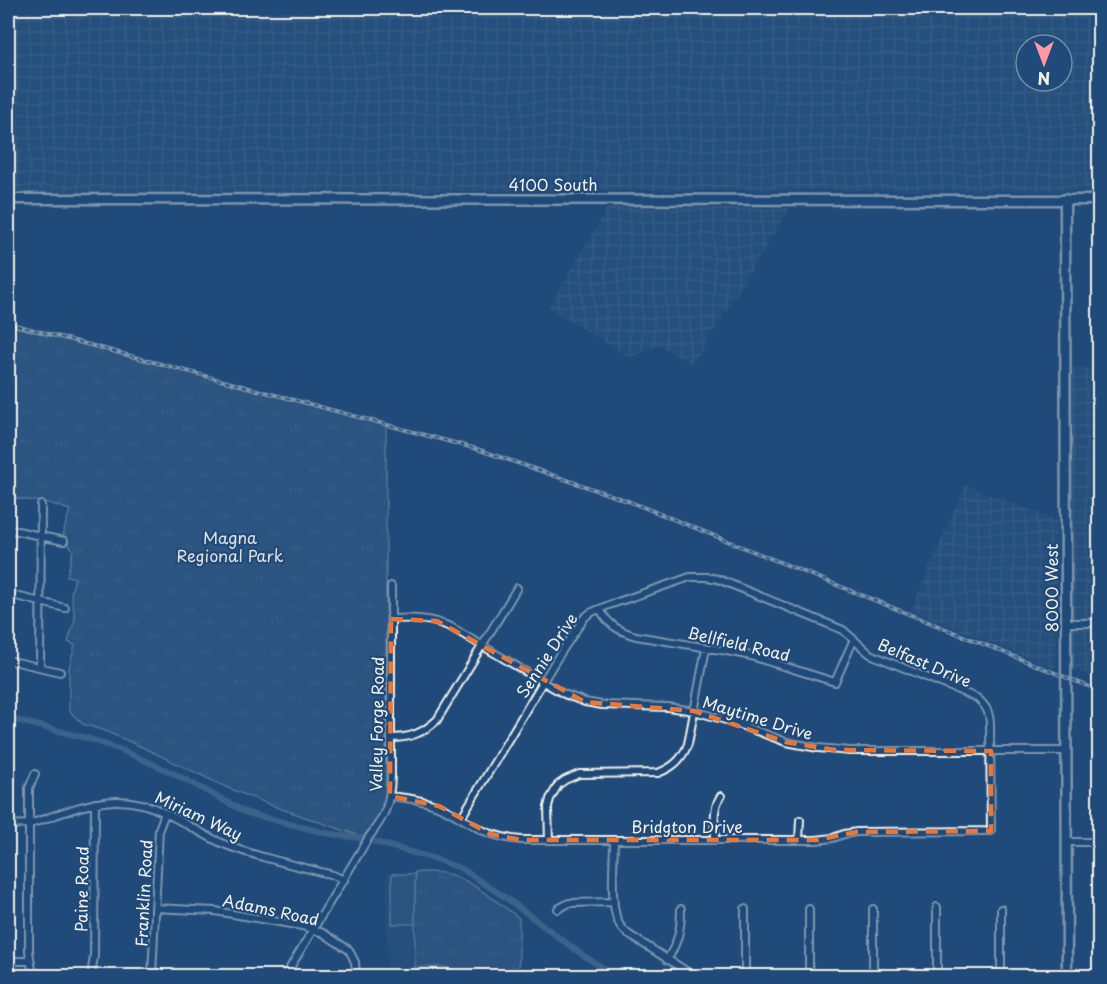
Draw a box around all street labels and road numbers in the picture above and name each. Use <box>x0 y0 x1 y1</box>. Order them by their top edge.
street label: 4100 South <box>508 172 598 196</box>
street label: 8000 West <box>1039 544 1063 632</box>
street label: Sennie Drive <box>509 608 583 702</box>
street label: Bellfield Road <box>685 620 793 666</box>
street label: Belfast Drive <box>875 632 975 692</box>
street label: Valley Forge Road <box>363 656 389 792</box>
street label: Maytime Drive <box>700 689 816 745</box>
street label: Miriam Way <box>151 784 247 846</box>
street label: Bridgton Drive <box>631 814 743 838</box>
street label: Franklin Road <box>128 839 158 947</box>
street label: Paine Road <box>68 846 94 932</box>
street label: Adams Road <box>221 887 321 931</box>

